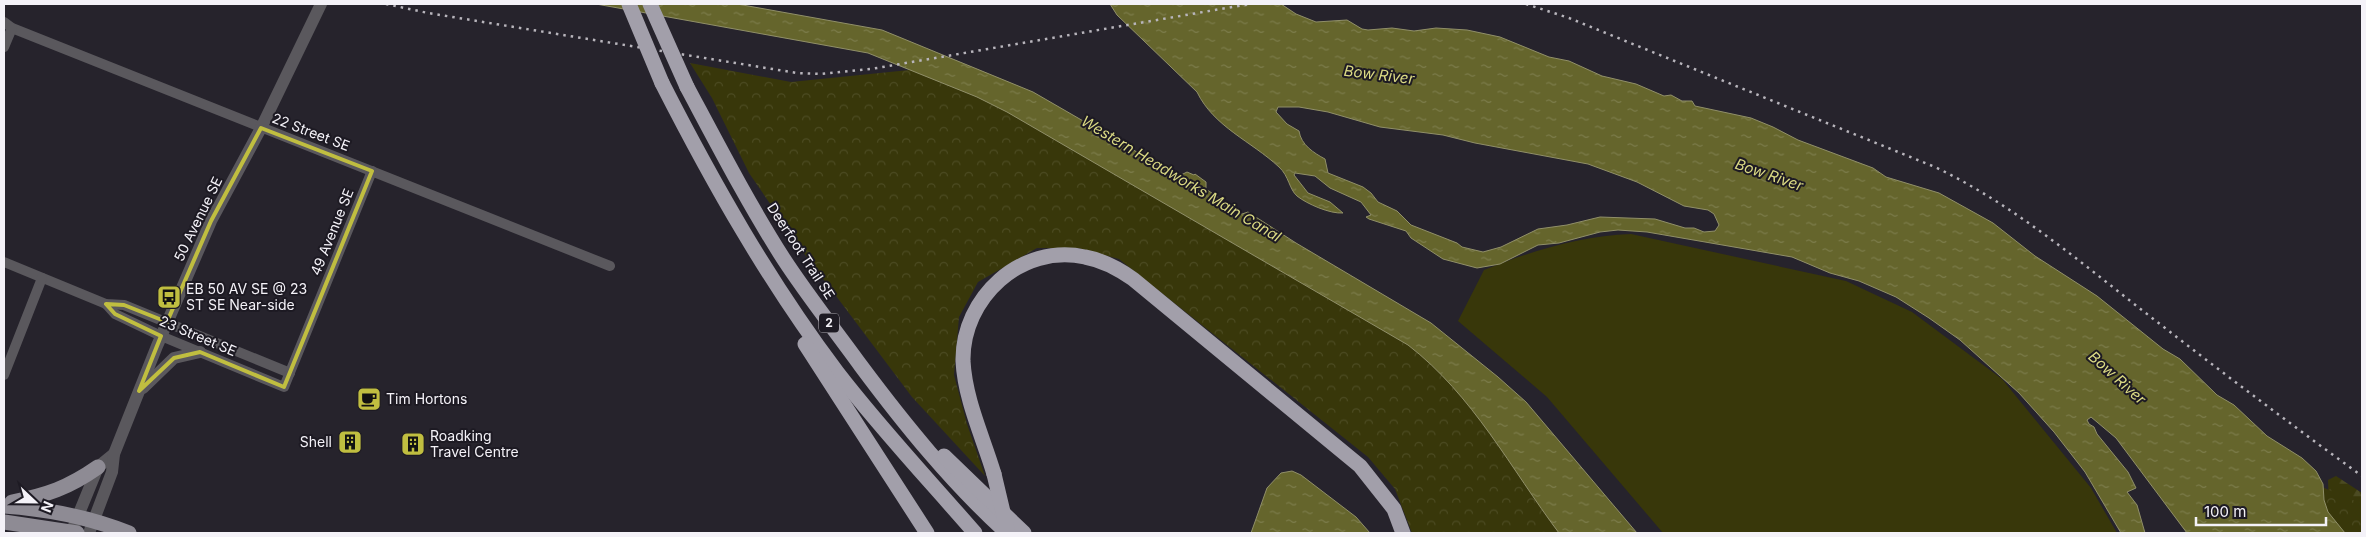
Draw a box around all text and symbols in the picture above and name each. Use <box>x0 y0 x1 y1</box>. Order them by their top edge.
water label: Bow River <box>1343 61 1416 88</box>
street label: 22 Street SE <box>270 109 352 154</box>
water label: Western Headworks Main Canal <box>1078 111 1285 246</box>
water label: Bow River <box>1733 154 1806 195</box>
street label: 50 Avenue SE <box>170 174 225 264</box>
street label: 49 Avenue SE <box>306 186 357 278</box>
street label: Deerfoot Trail SE <box>764 199 839 302</box>
place label: EB 50 AV SE @ 23 ST SE Near-side <box>186 280 307 313</box>
bus stop icon: EB 50 AV SE @ 23 ST SE Near-side <box>156 284 182 310</box>
street label: 23 Street SE <box>157 312 239 359</box>
road number: 2 <box>819 314 839 332</box>
water label: Bow River <box>2085 347 2150 409</box>
cafe icon: Tim Hortons <box>356 386 382 412</box>
place label: Tim Hortons <box>386 390 467 407</box>
place label: Roadking Travel Centre <box>430 427 519 460</box>
building icon: Shell <box>337 429 363 455</box>
building icon: Roadking Travel Centre <box>400 431 426 457</box>
place label: Shell <box>300 433 332 450</box>
north arrow <box>10 477 60 527</box>
scale bar <box>2196 494 2326 526</box>
text: N <box>38 499 57 515</box>
text: 100 m <box>2204 502 2246 521</box>

